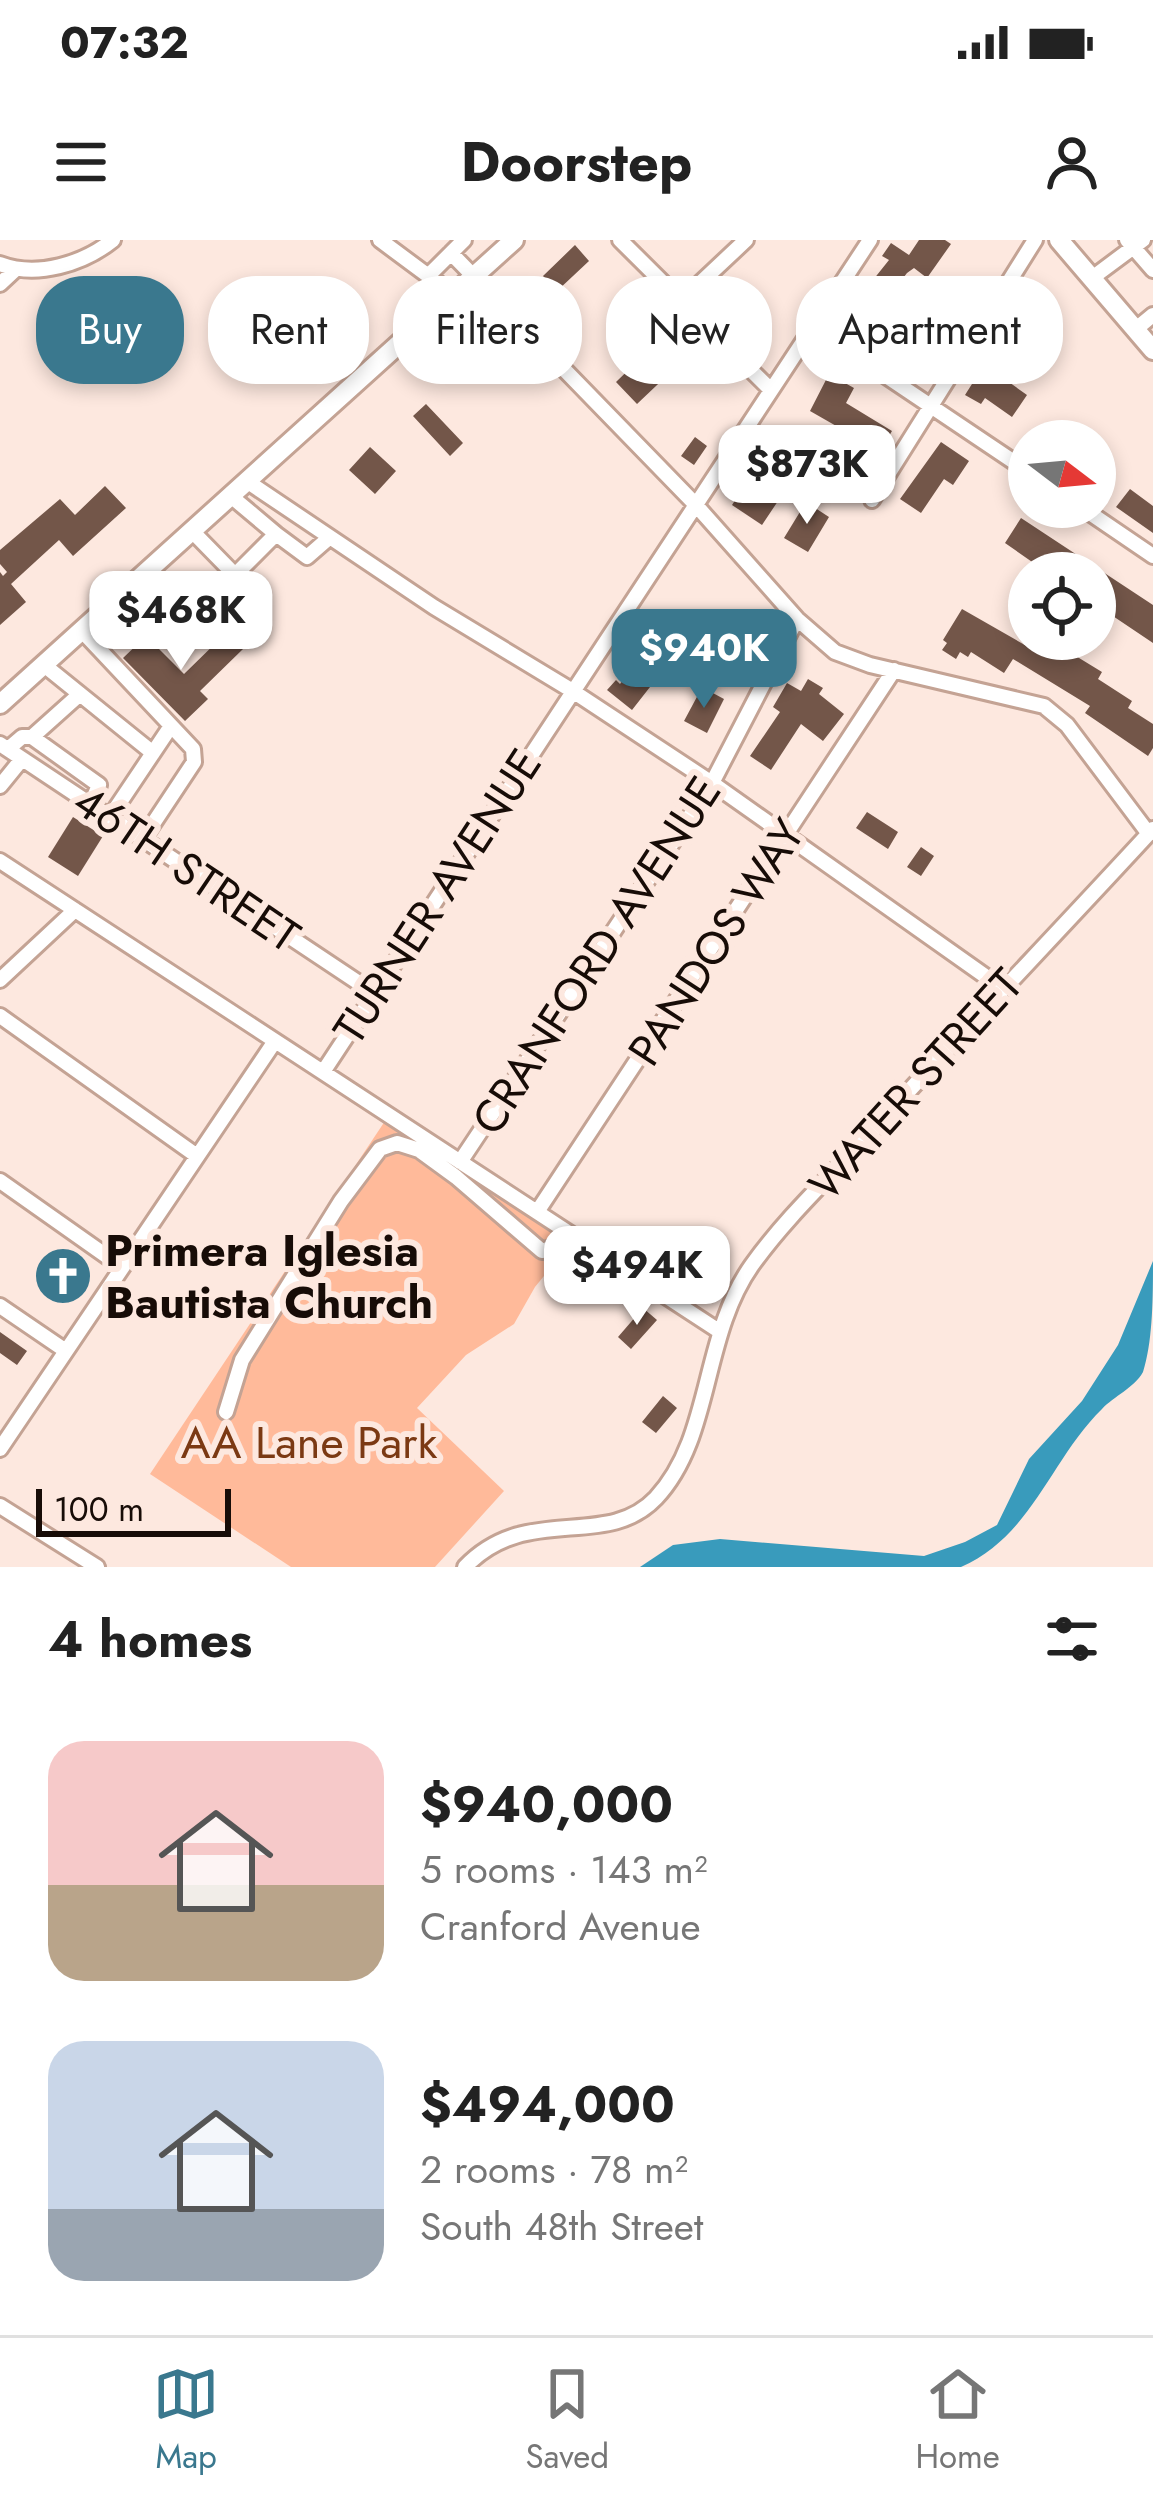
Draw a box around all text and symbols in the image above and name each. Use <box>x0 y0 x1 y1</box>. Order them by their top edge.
text: 07:32 <box>60 10 189 75</box>
text: Doorstep <box>461 123 692 201</box>
icon: menu <box>48 129 114 195</box>
icon: person <box>1039 129 1105 195</box>
chip: Buy <box>36 276 184 384</box>
chip: Rent <box>208 276 369 384</box>
chip: Filters <box>393 276 582 384</box>
chip: New <box>606 276 772 384</box>
chip: Apartment <box>796 276 1063 384</box>
north arrow <box>1008 420 1116 528</box>
map controls <box>1008 420 1116 660</box>
pin: $873K <box>723 425 891 527</box>
text: $873K <box>745 435 869 492</box>
button: locate <box>1008 552 1116 660</box>
pin: $468K <box>97 571 265 673</box>
text: $468K <box>116 581 246 638</box>
pin: $940K <box>620 609 788 711</box>
text: $940K <box>639 619 769 676</box>
street label: TURNER AVENUE <box>318 736 557 1057</box>
street label: CRANFORD AVENUE <box>456 763 737 1147</box>
street label: 46TH STREET <box>61 769 313 968</box>
street label: PANDOS WAY <box>612 806 821 1078</box>
street label: WATER STREET <box>793 954 1037 1215</box>
place label: Primera Iglesia Bautista Church <box>105 1218 433 1335</box>
pin: $494K <box>553 1226 721 1328</box>
text: $494K <box>571 1236 703 1293</box>
church icon: Primera Iglesia Bautista Church <box>32 1245 94 1307</box>
park label: AA Lane Park <box>181 1410 438 1475</box>
scale bar <box>36 1483 231 1536</box>
text: 100 m <box>54 1486 144 1533</box>
text: 4 homes <box>48 1602 252 1676</box>
icon: filters <box>1039 1606 1105 1672</box>
text: $940,000 <box>420 1767 673 1841</box>
icon: home <box>144 1789 288 1933</box>
text: 5 rooms · 143 m² <box>420 1841 708 1898</box>
text: Cranford Avenue <box>420 1898 701 1955</box>
text: $494,000 <box>420 2067 675 2141</box>
icon: home <box>144 2089 288 2233</box>
text: 2 rooms · 78 m² <box>420 2141 688 2198</box>
text: South 48th Street <box>420 2198 703 2255</box>
tab: Map <box>153 2361 219 2480</box>
tab: Saved <box>525 2361 609 2480</box>
tab: Home <box>915 2361 1000 2480</box>

